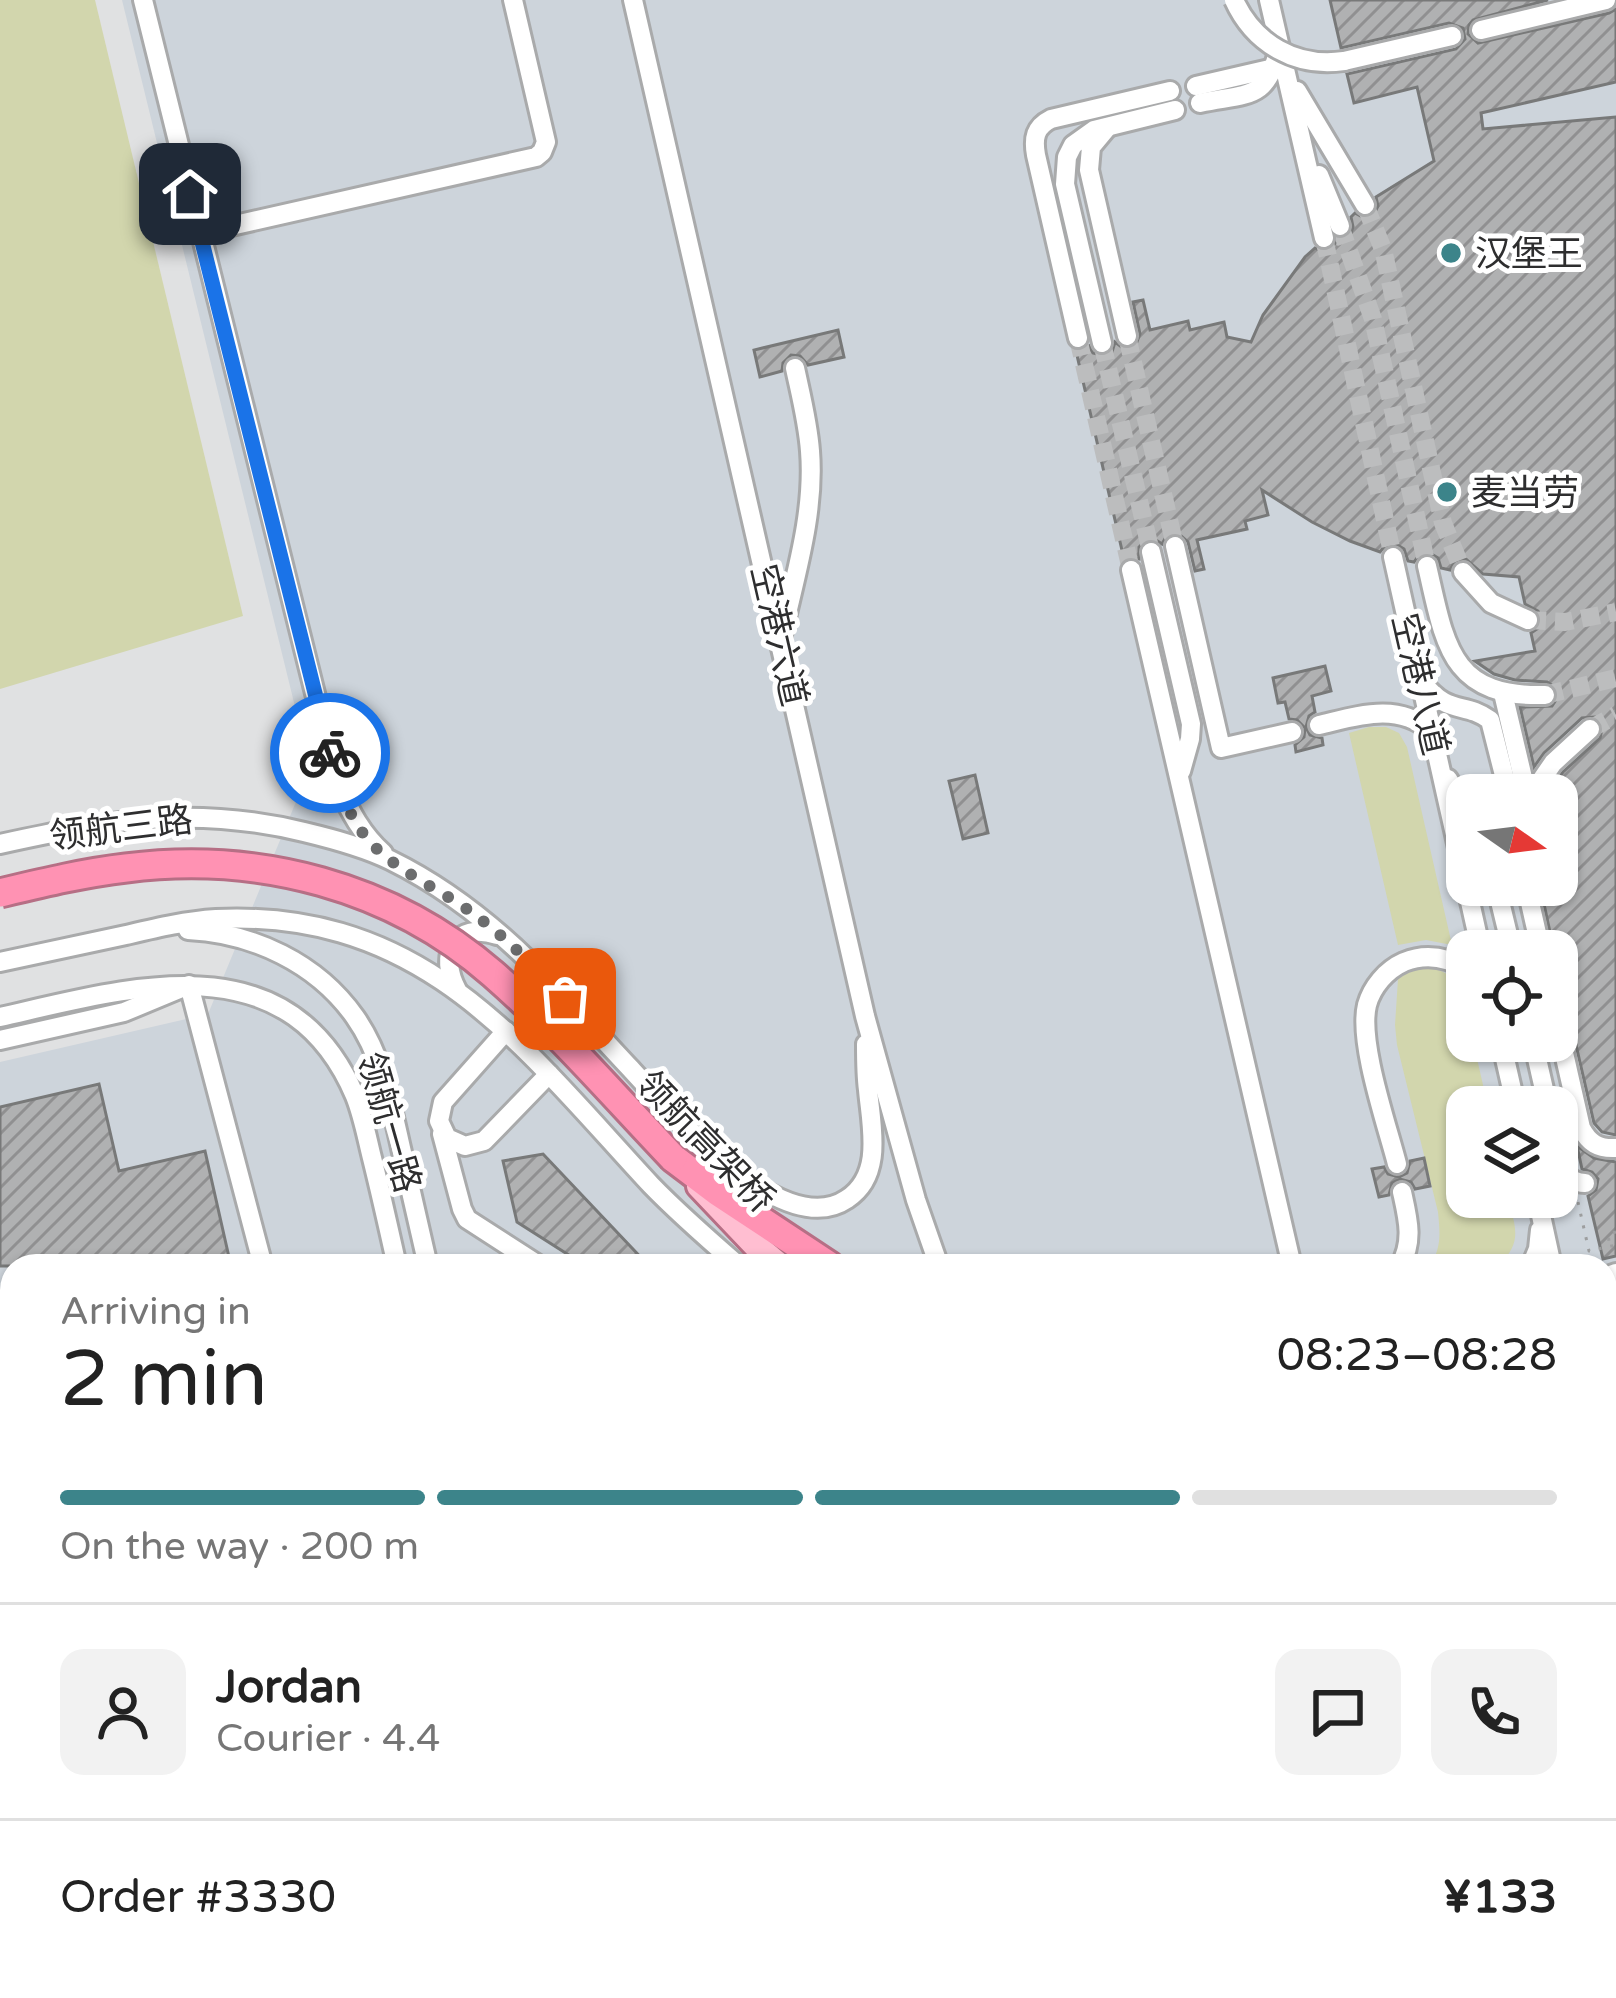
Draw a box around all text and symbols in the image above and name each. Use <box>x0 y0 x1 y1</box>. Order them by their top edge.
pin <box>139 143 241 245</box>
icon: home <box>157 161 223 227</box>
place label: 汉堡王 <box>1475 233 1583 276</box>
marker: 汉堡王 <box>1438 240 1464 266</box>
place label: 麦当劳 <box>1471 472 1579 515</box>
marker: 麦当劳 <box>1434 479 1460 505</box>
street label: 空港六道 <box>741 560 816 710</box>
street label: 空港八道 <box>1382 609 1457 759</box>
courier <box>270 693 390 813</box>
icon: bike <box>297 720 363 786</box>
north arrow <box>1446 774 1578 906</box>
map controls <box>1446 774 1578 1218</box>
street label: 领航三路 <box>47 798 195 859</box>
button: locate <box>1446 930 1578 1062</box>
pin <box>514 948 616 1050</box>
icon: bag <box>532 966 598 1032</box>
street label: 领航一路 <box>348 1047 429 1198</box>
street label: 领航高架桥 <box>627 1062 783 1222</box>
button: layers <box>1446 1086 1578 1218</box>
text: Arriving in <box>60 1288 251 1335</box>
text: 08:23–08:28 <box>1277 1329 1557 1383</box>
text: 2 min <box>60 1333 268 1427</box>
text: On the way · 200 m <box>60 1523 419 1570</box>
button: person <box>60 1649 186 1775</box>
button: chat <box>1275 1649 1401 1775</box>
button: phone <box>1431 1649 1557 1775</box>
text: Jordan <box>216 1661 362 1715</box>
text: Courier · 4.4 <box>216 1715 440 1762</box>
text: Order #3330 <box>60 1871 336 1925</box>
text: ¥133 <box>1443 1871 1557 1925</box>

